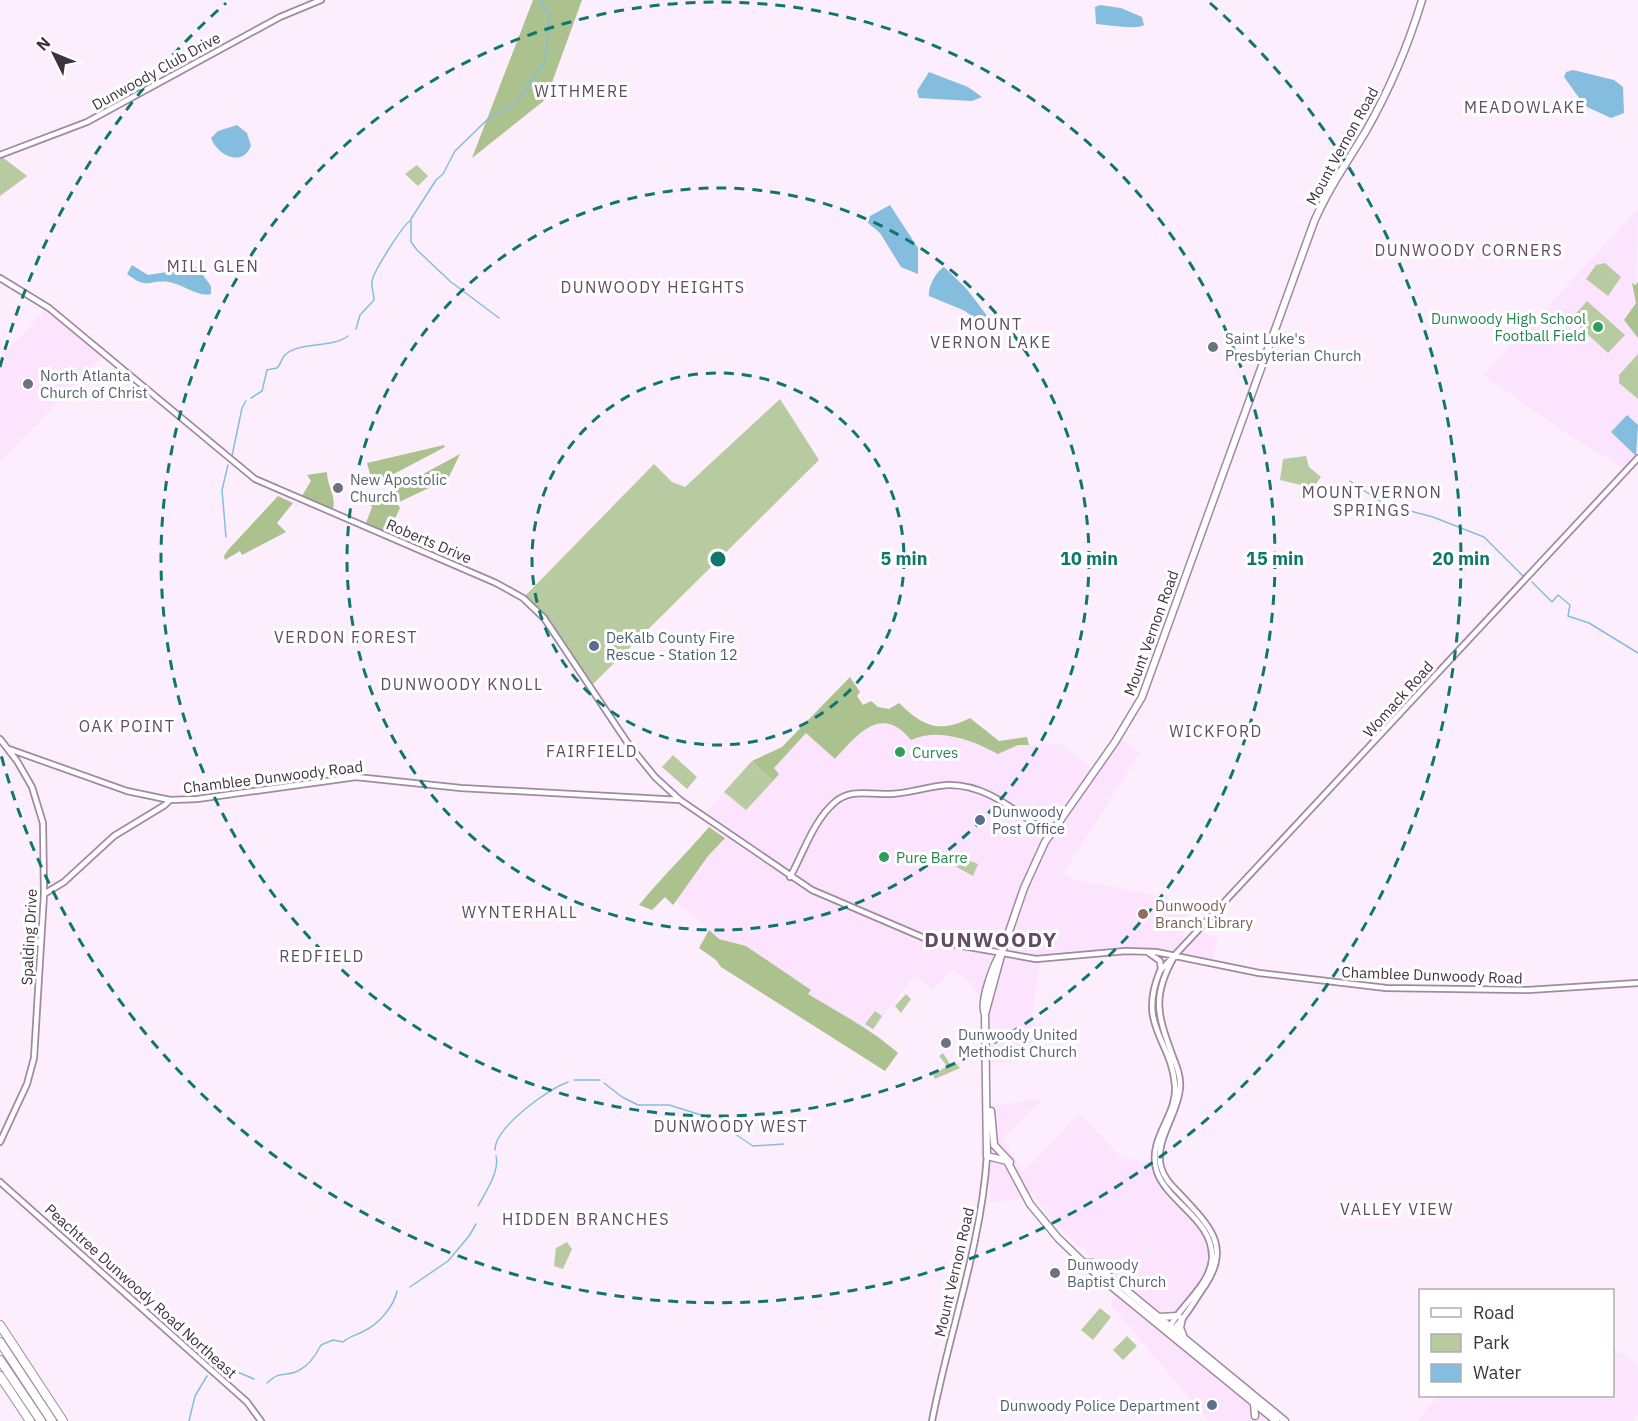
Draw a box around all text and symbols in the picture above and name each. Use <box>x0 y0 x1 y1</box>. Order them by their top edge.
north arrow <box>24 24 84 84</box>
street label: Dunwoody Club Drive <box>88 28 224 114</box>
text: N <box>32 33 54 55</box>
district label: WITHMERE <box>535 81 629 101</box>
street label: Mount Vernon Road <box>1302 84 1382 208</box>
district label: MEADOWLAKE <box>1464 97 1586 117</box>
district label: DUNWOODY CORNERS <box>1375 240 1563 260</box>
district label: MILL GLEN <box>167 256 259 276</box>
district label: DUNWOODY HEIGHTS <box>560 277 746 297</box>
place label: Dunwoody High School Football Field <box>1431 309 1586 345</box>
district label: MOUNT VERNON LAKE <box>930 314 1052 352</box>
marker: Dunwoody High School Football Field <box>1591 320 1605 334</box>
place label: Saint Luke's Presbyterian Church <box>1225 329 1362 365</box>
marker: Saint Luke's Presbyterian Church <box>1206 340 1220 354</box>
place label: North Atlanta Church of Christ <box>40 366 148 402</box>
marker: North Atlanta Church of Christ <box>21 377 35 391</box>
place label: New Apostolic Church <box>350 470 447 506</box>
marker: New Apostolic Church <box>331 481 345 495</box>
district label: MOUNT VERNON SPRINGS <box>1302 482 1442 520</box>
street label: Roberts Drive <box>383 514 475 568</box>
text: 5 min <box>880 547 928 570</box>
text: 10 min <box>1060 547 1118 570</box>
text: 15 min <box>1246 547 1304 570</box>
text: 20 min <box>1432 547 1490 570</box>
centre of rings <box>708 549 728 569</box>
street label: Mount Vernon Road <box>1119 568 1183 698</box>
district label: VERDON FOREST <box>274 627 418 647</box>
place label: DeKalb County Fire Rescue - Station 12 <box>606 628 738 664</box>
marker: DeKalb County Fire Rescue - Station 12 <box>587 639 601 653</box>
street label: Womack Road <box>1359 657 1437 741</box>
district label: DUNWOODY KNOLL <box>380 674 544 694</box>
district label: OAK POINT <box>79 716 175 736</box>
district label: WICKFORD <box>1169 721 1263 741</box>
district label: FAIRFIELD <box>546 741 638 761</box>
place label: Curves <box>912 743 958 762</box>
marker: Curves <box>893 745 907 759</box>
street label: Chamblee Dunwoody Road <box>182 757 364 797</box>
place label: Dunwoody Post Office <box>992 802 1065 838</box>
marker: Dunwoody Post Office <box>973 813 987 827</box>
place label: Pure Barre <box>896 848 968 867</box>
marker: Pure Barre <box>877 850 891 864</box>
street label: Spalding Drive <box>17 888 41 986</box>
place label: Dunwoody Branch Library <box>1155 896 1253 932</box>
district label: WYNTERHALL <box>462 902 578 922</box>
marker: Dunwoody Branch Library <box>1136 907 1150 921</box>
district label: DUNWOODY <box>924 925 1058 953</box>
district label: REDFIELD <box>279 946 365 966</box>
street label: Chamblee Dunwoody Road <box>1341 962 1523 988</box>
place label: Dunwoody United Methodist Church <box>958 1025 1078 1061</box>
marker: Dunwoody United Methodist Church <box>939 1036 953 1050</box>
district label: DUNWOODY WEST <box>654 1116 808 1136</box>
district label: VALLEY VIEW <box>1340 1199 1454 1219</box>
street label: Peachtree Dunwoody Road Northeast <box>41 1200 241 1382</box>
street label: Mount Vernon Road <box>930 1205 978 1339</box>
district label: HIDDEN BRANCHES <box>502 1209 670 1229</box>
place label: Dunwoody Baptist Church <box>1067 1255 1166 1291</box>
marker: Dunwoody Baptist Church <box>1048 1266 1062 1280</box>
legend <box>1419 1289 1614 1397</box>
text: Road <box>1473 1301 1514 1324</box>
text: Park <box>1473 1331 1510 1354</box>
text: Water <box>1473 1361 1522 1384</box>
place label: Dunwoody Police Department <box>1000 1396 1200 1415</box>
marker: Dunwoody Police Department <box>1205 1398 1219 1412</box>

